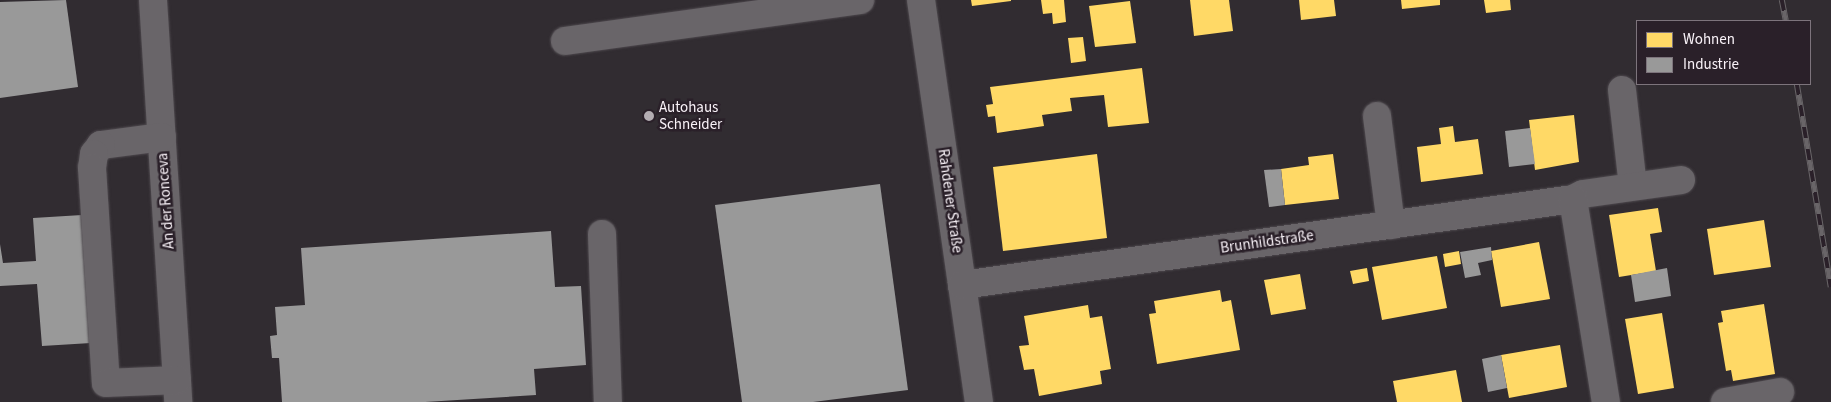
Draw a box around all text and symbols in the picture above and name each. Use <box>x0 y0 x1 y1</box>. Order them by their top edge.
legend <box>1636 20 1811 85</box>
text: Wohnen <box>1683 29 1735 50</box>
text: Industrie <box>1683 54 1739 75</box>
place label: Autohaus Schneider <box>659 98 722 133</box>
marker: Autohaus Schneider <box>643 110 655 122</box>
street label: Rahdener Straße <box>934 148 966 254</box>
street label: An der Ronceva <box>154 152 178 250</box>
street label: Brunhildstraße <box>1219 227 1315 257</box>

